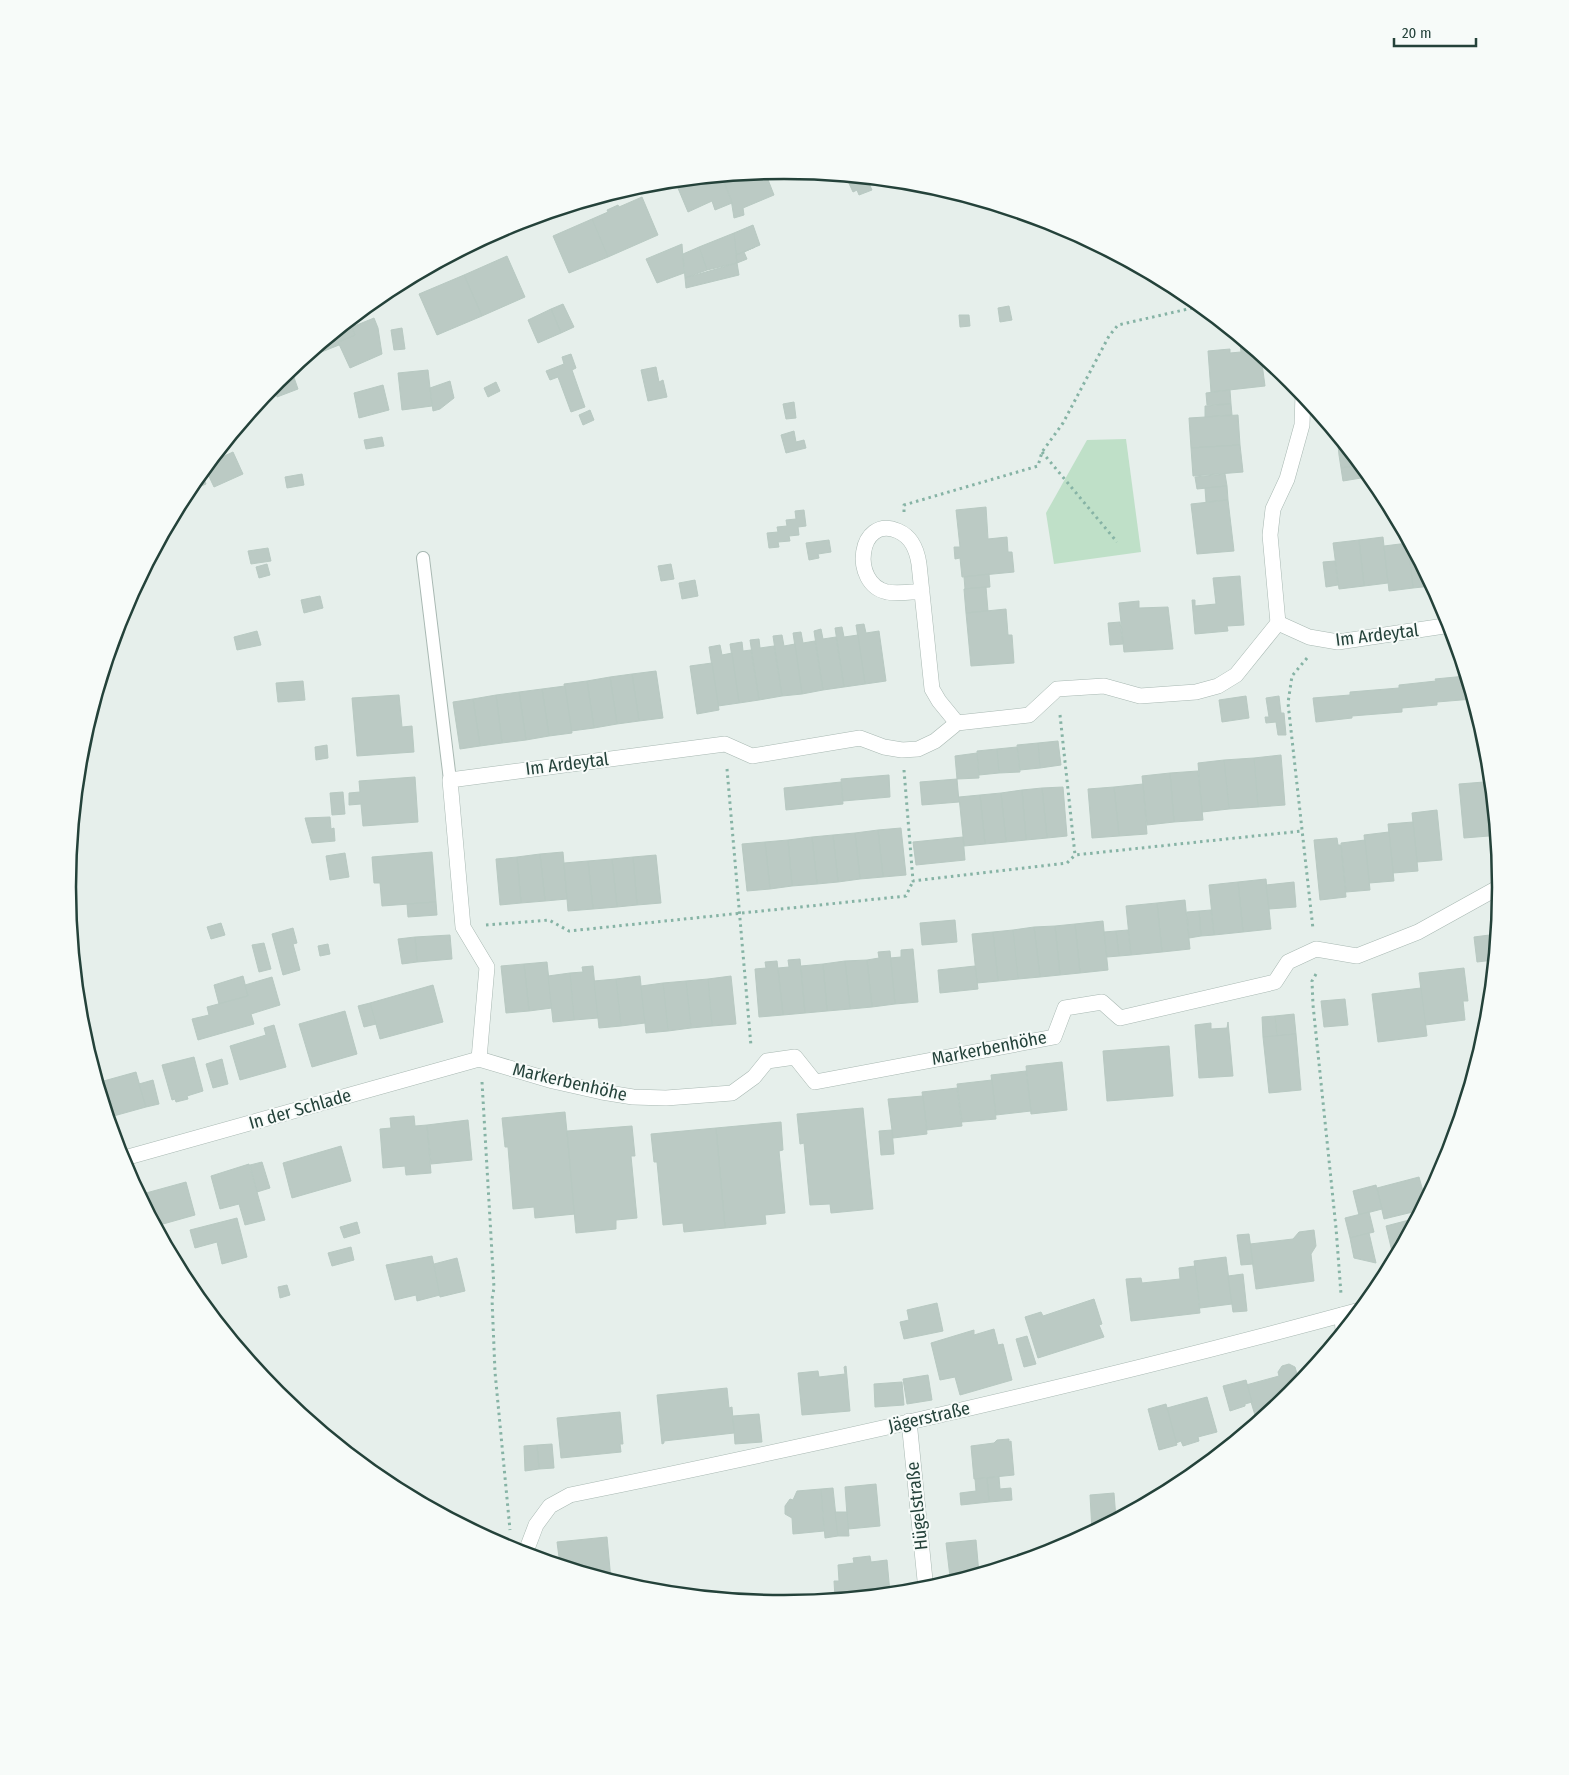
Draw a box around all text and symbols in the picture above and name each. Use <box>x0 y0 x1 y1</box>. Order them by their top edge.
scale bar <box>1394 15 1476 47</box>
text: 20 m <box>1402 24 1432 42</box>
street label: Im Ardeytal <box>1334 619 1420 651</box>
street label: Im Ardeytal <box>524 748 610 780</box>
street label: Markerbenhöhe <box>930 1026 1048 1070</box>
street label: Markerbenhöhe <box>511 1058 629 1106</box>
street label: In der Schlade <box>246 1084 354 1134</box>
street label: Jägerstraße <box>886 1397 972 1437</box>
street label: Hügelstraße <box>901 1461 933 1551</box>

